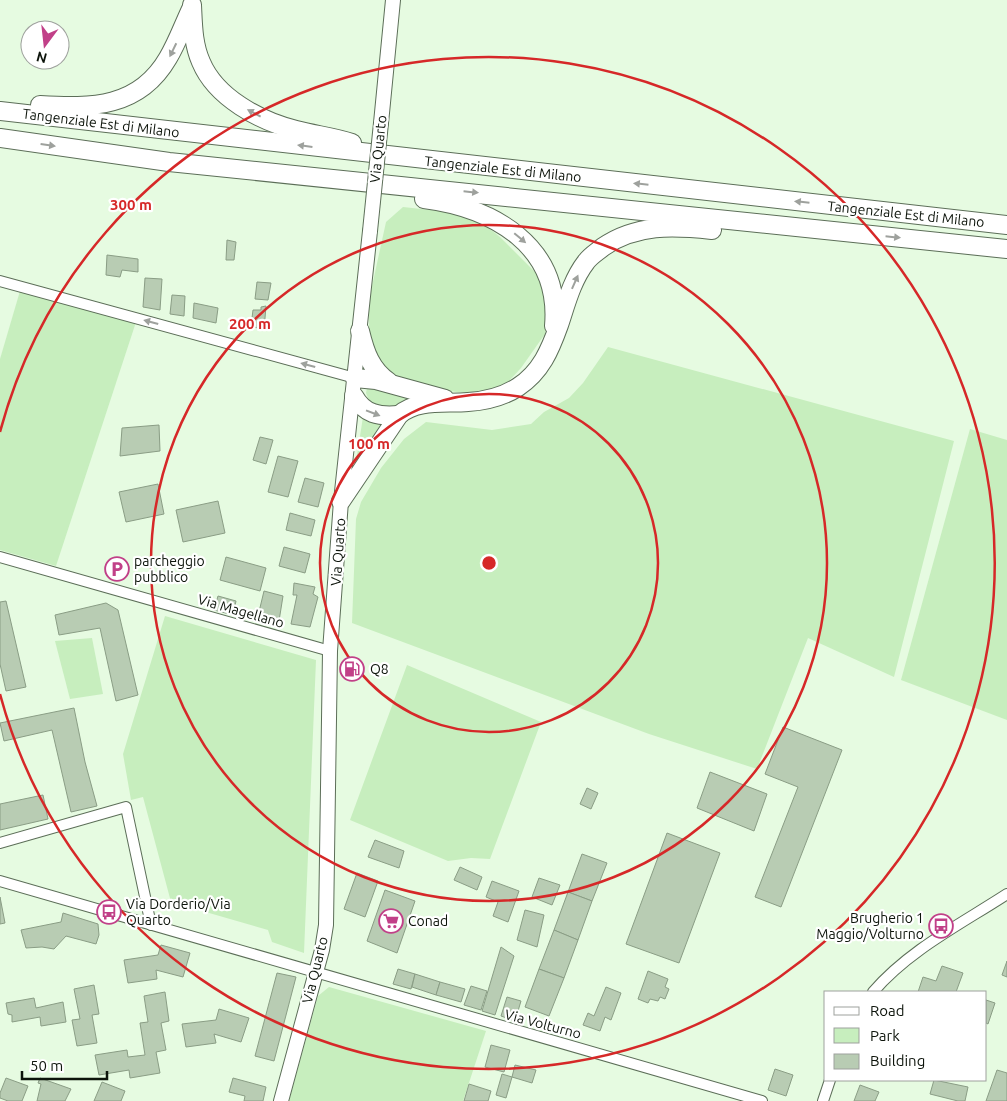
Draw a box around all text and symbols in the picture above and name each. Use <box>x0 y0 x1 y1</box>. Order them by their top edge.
north arrow <box>20 20 70 70</box>
one-way arrow <box>168 43 176 57</box>
text: N <box>35 48 49 67</box>
street label: Tangenziale Est di Milano <box>22 105 180 141</box>
one-way arrow <box>247 109 261 117</box>
street label: Via Quarto <box>366 114 390 184</box>
one-way arrow <box>41 141 57 149</box>
one-way arrow <box>297 142 313 150</box>
street label: Tangenziale Est di Milano <box>424 153 582 185</box>
one-way arrow <box>632 180 648 188</box>
one-way arrow <box>463 189 479 197</box>
text: 300 m <box>110 196 152 213</box>
one-way arrow <box>794 198 810 206</box>
street label: Tangenziale Est di Milano <box>827 198 985 230</box>
one-way arrow <box>514 233 527 244</box>
one-way arrow <box>886 233 902 241</box>
one-way arrow <box>572 275 580 289</box>
text: 200 m <box>229 315 271 332</box>
one-way arrow <box>143 318 158 326</box>
one-way arrow <box>300 361 315 369</box>
one-way arrow <box>366 409 380 417</box>
text: 100 m <box>348 435 390 452</box>
street label: Via Quarto <box>328 517 348 587</box>
place label: parcheggio pubblico <box>134 553 205 585</box>
centre of rings <box>480 554 498 572</box>
parking icon: parcheggio pubblico <box>104 556 130 582</box>
street label: Via Magellano <box>196 591 286 631</box>
fuel station icon: Q8 <box>339 656 365 682</box>
place label: Q8 <box>370 661 389 677</box>
place label: Via Dorderio/Via Quarto <box>126 896 231 928</box>
bus stop icon: Via Dorderio/Via Quarto <box>96 899 122 925</box>
supermarket icon: Conad <box>378 908 404 934</box>
place label: Brugherio 1 Maggio/Volturno <box>816 910 924 942</box>
place label: Conad <box>408 913 448 929</box>
bus stop icon: Brugherio 1 Maggio/Volturno <box>928 913 954 939</box>
street label: Via Quarto <box>299 935 331 1005</box>
legend <box>824 991 987 1081</box>
text: Road <box>870 1002 905 1019</box>
street label: Via Volturno <box>503 1006 583 1042</box>
text: Park <box>870 1027 900 1044</box>
scale bar <box>22 1048 108 1080</box>
text: Building <box>870 1052 925 1069</box>
text: 50 m <box>30 1057 63 1074</box>

